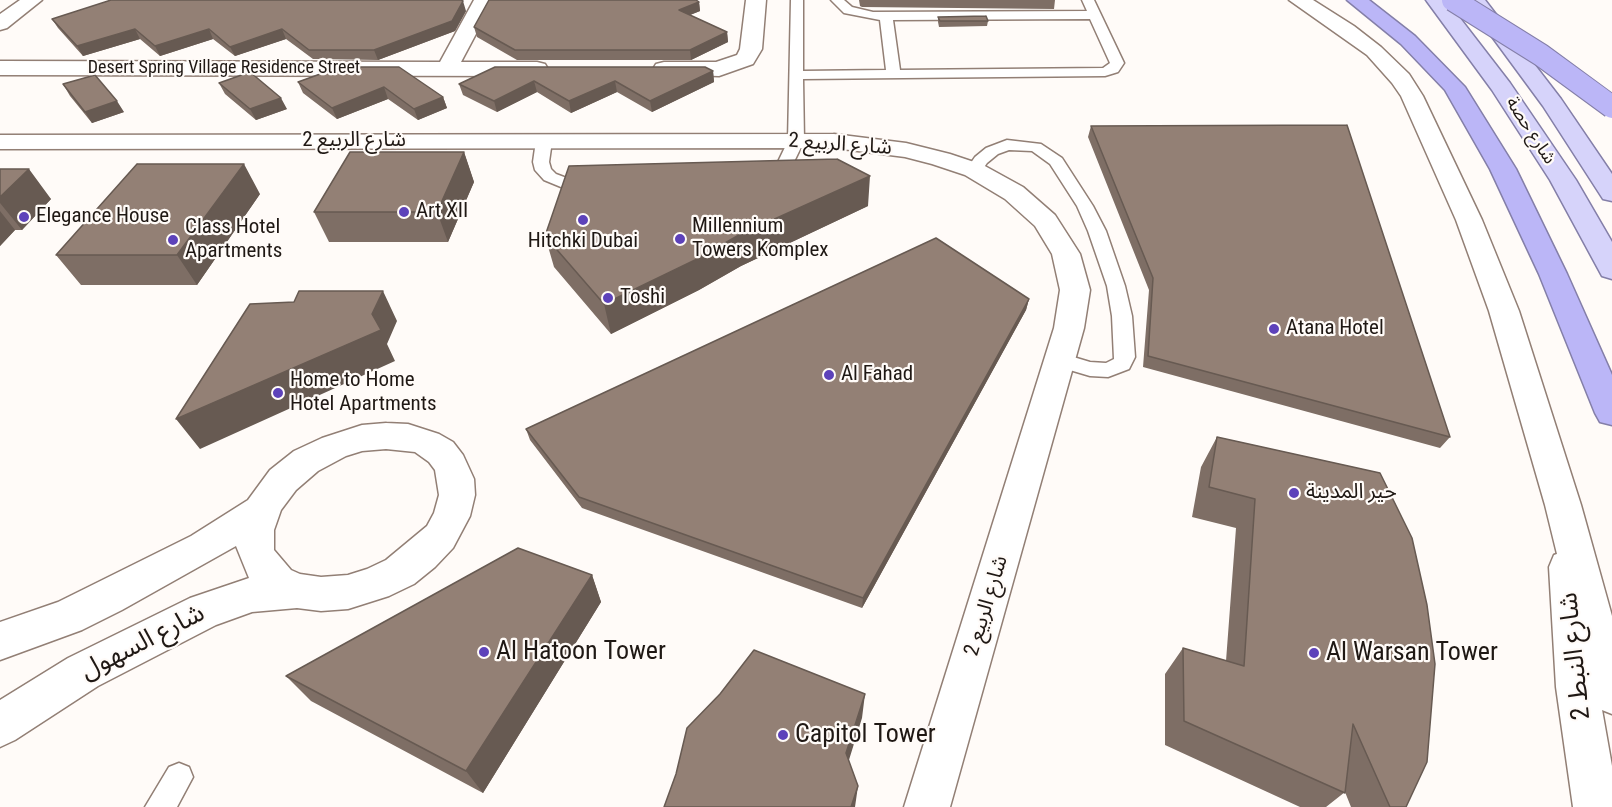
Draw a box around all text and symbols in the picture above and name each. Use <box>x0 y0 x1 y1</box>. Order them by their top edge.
street label: Desert Spring Village Residence Street <box>88 57 360 79</box>
street label: شارع حصة <box>1500 93 1560 169</box>
street label: شارع الربيع 2 <box>302 128 406 154</box>
street label: شارع الربيع 2 <box>787 129 893 161</box>
place label: Art XII <box>416 199 468 225</box>
place label: Elegance House <box>36 204 169 230</box>
marker: Art XII <box>397 205 411 219</box>
marker: Elegance House <box>17 210 31 224</box>
marker: Hitchki Dubai <box>576 213 590 227</box>
place label: Millennium Towers Komplex <box>692 214 829 264</box>
place label: Class Hotel Apartments <box>185 215 282 265</box>
place label: Hitchki Dubai <box>528 229 638 255</box>
marker: Millennium Towers Komplex <box>673 232 687 246</box>
marker: Class Hotel Apartments <box>166 233 180 247</box>
place label: Toshi <box>620 285 665 311</box>
marker: Toshi <box>601 291 615 305</box>
place label: Atana Hotel <box>1286 316 1384 342</box>
marker: Atana Hotel <box>1267 322 1281 336</box>
place label: Al Fahad <box>841 362 913 388</box>
place label: Home to Home Hotel Apartments <box>290 368 437 418</box>
marker: Al Fahad <box>822 368 836 382</box>
marker: Home to Home Hotel Apartments <box>271 386 285 400</box>
place label: حير المدينة <box>1306 480 1397 506</box>
marker: حير المدينة <box>1287 486 1301 500</box>
street label: شارع الربيع 2 <box>960 553 1014 659</box>
street label: شارع النبط 2 <box>1554 591 1598 721</box>
street label: شارع السهول <box>76 598 210 688</box>
place label: Al Hatoon Tower <box>496 636 666 668</box>
place label: Al Warsan Tower <box>1326 637 1498 669</box>
marker: Al Hatoon Tower <box>477 645 491 659</box>
marker: Al Warsan Tower <box>1307 646 1321 660</box>
place label: Capitol Tower <box>795 719 936 751</box>
marker: Capitol Tower <box>776 728 790 742</box>

